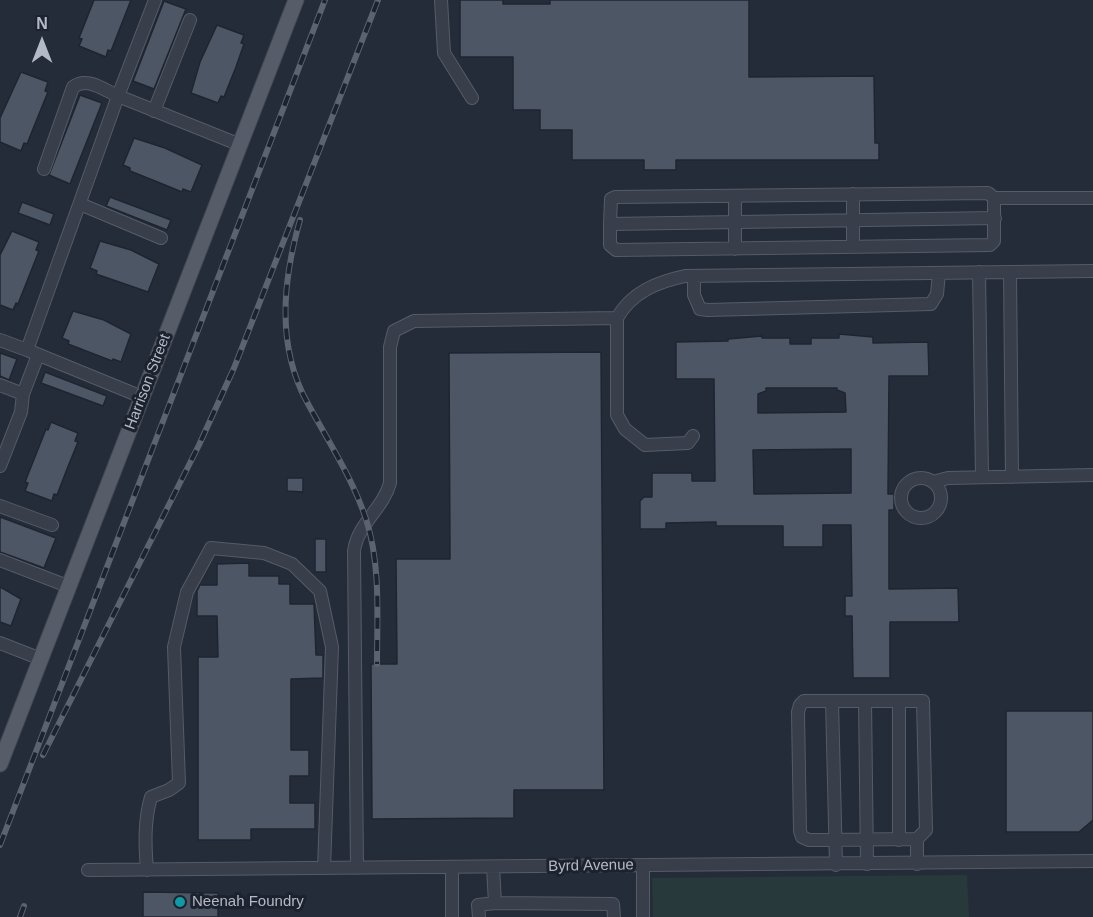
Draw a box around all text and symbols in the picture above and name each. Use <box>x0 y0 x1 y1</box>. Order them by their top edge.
north arrow <box>12 12 72 72</box>
text: N <box>36 15 48 32</box>
street label: Harrison Street <box>122 332 174 432</box>
street label: Byrd Avenue <box>548 856 634 876</box>
place label: Neenah Foundry <box>192 893 304 911</box>
marker: Neenah Foundry <box>173 895 187 909</box>

